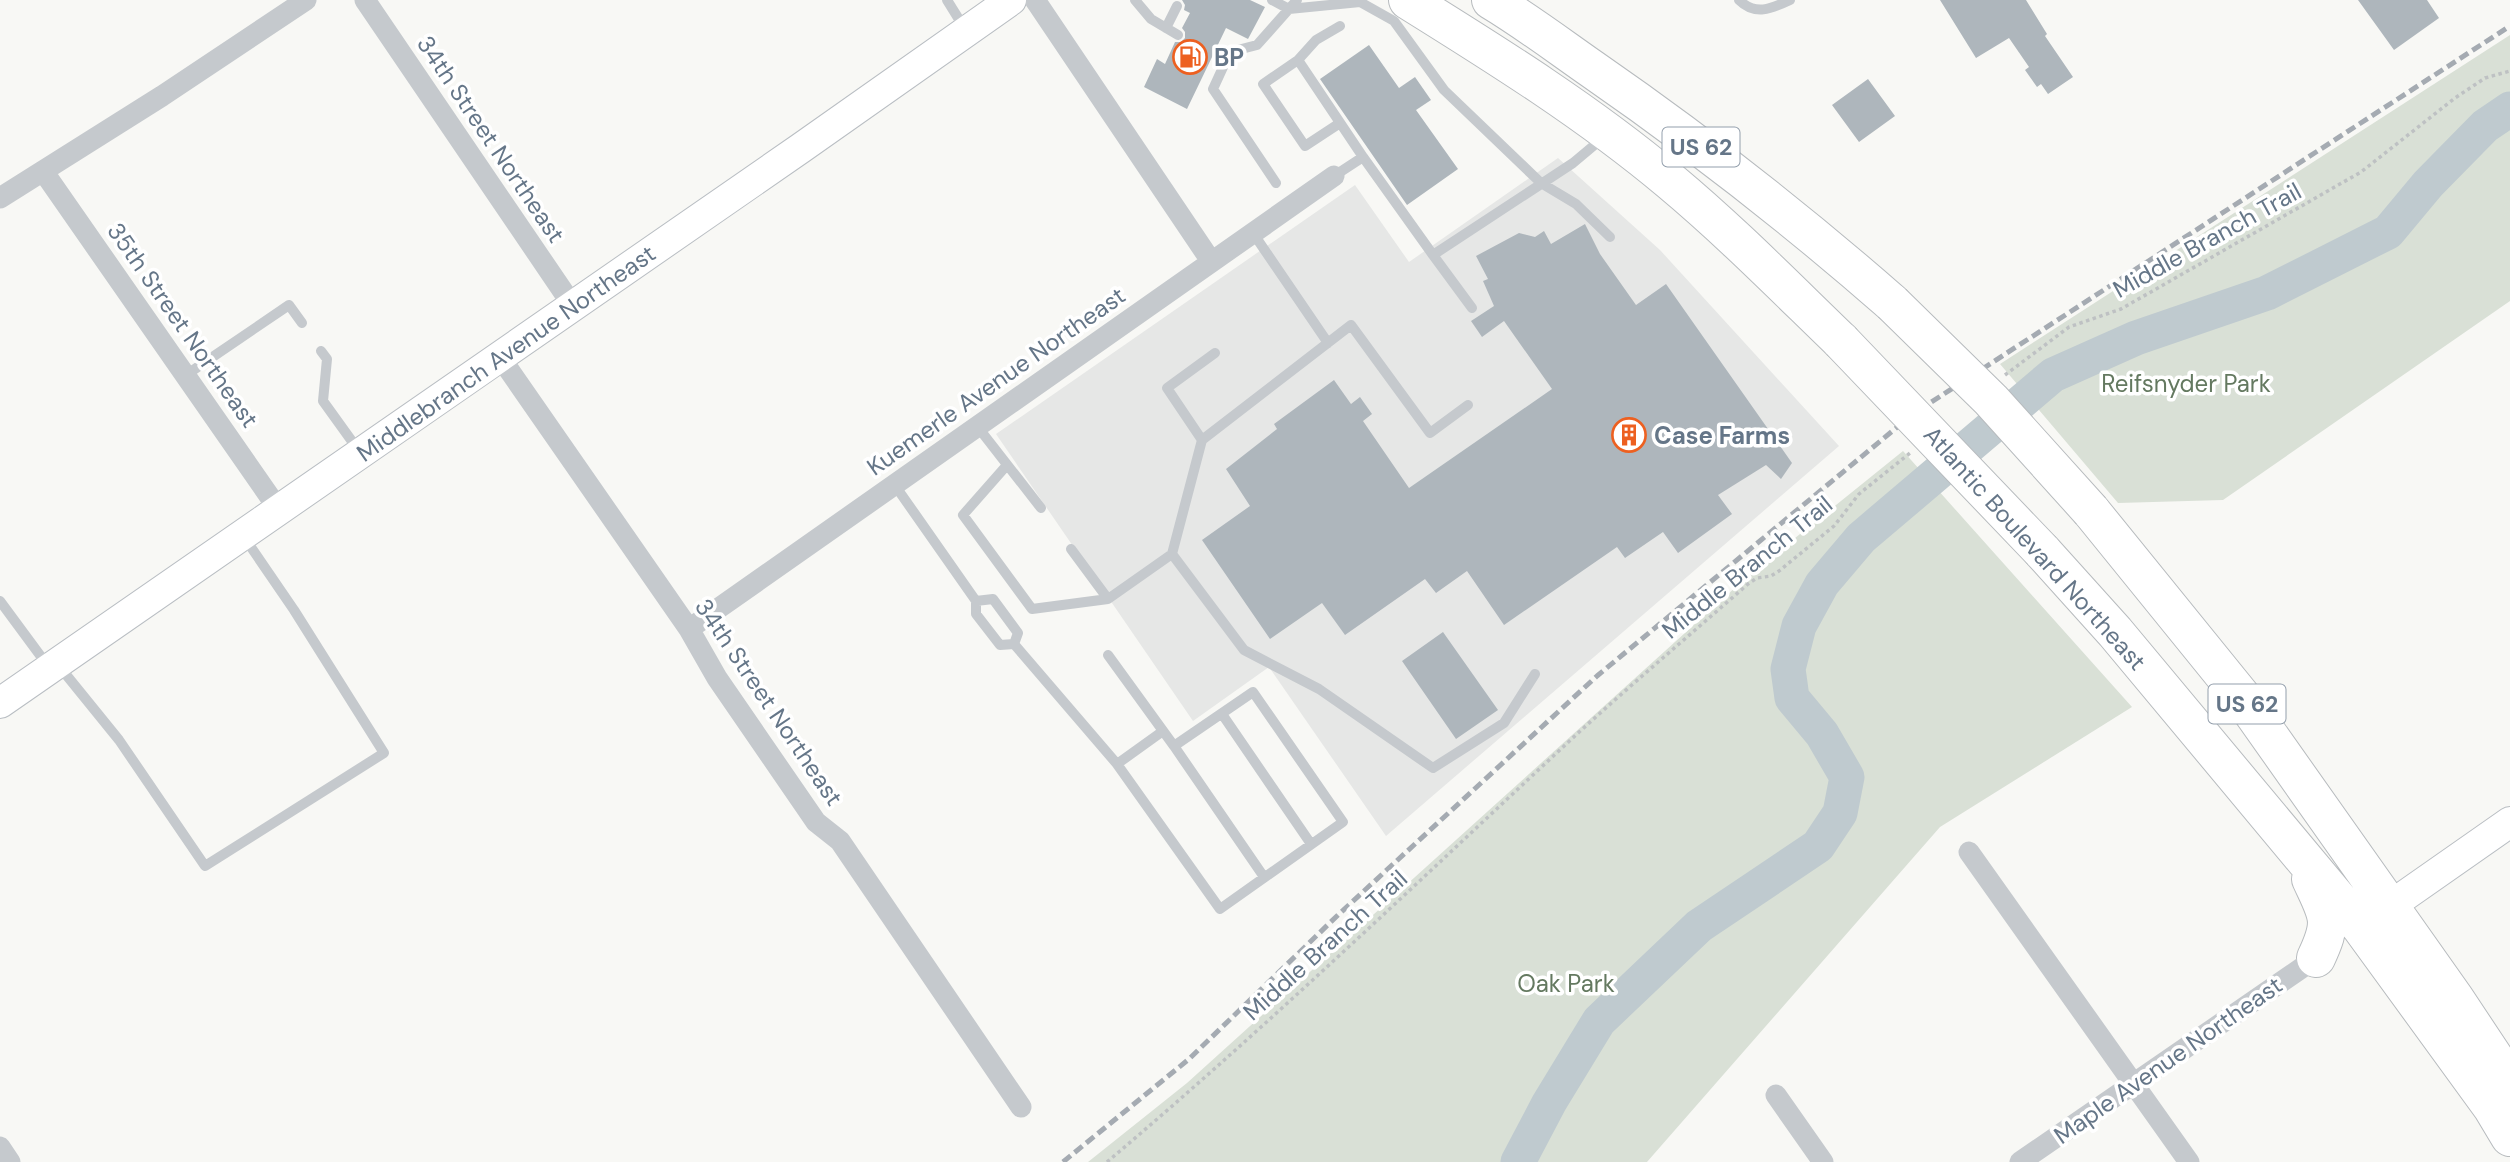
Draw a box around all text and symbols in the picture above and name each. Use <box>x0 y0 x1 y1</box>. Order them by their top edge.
street label: 34th Street Northeast <box>410 29 572 249</box>
fuel station icon: BP <box>1171 38 1209 76</box>
place label: BP <box>1214 42 1244 73</box>
road number: US 62 <box>1662 128 1740 166</box>
street label: Middle Branch Trail <box>2107 175 2307 305</box>
street label: 35th Street Northeast <box>101 216 265 434</box>
street label: Middlebranch Avenue Northeast <box>350 238 662 468</box>
street label: Kuemerle Avenue Northeast <box>861 280 1131 482</box>
park label: Reifsnyder Park <box>2101 368 2271 399</box>
building icon: Case Farms <box>1610 416 1648 454</box>
street label: Atlantic Boulevard Northeast <box>1917 419 2153 677</box>
place label: Case Farms <box>1654 420 1790 451</box>
street label: Middle Branch Trail <box>1655 489 1839 645</box>
street label: 34th Street Northeast <box>688 592 850 812</box>
road number: US 62 <box>2208 684 2286 724</box>
street label: Middle Branch Trail <box>1236 863 1414 1027</box>
park label: Oak Park <box>1517 968 1615 999</box>
street label: Maple Avenue Northeast <box>2048 969 2288 1151</box>

